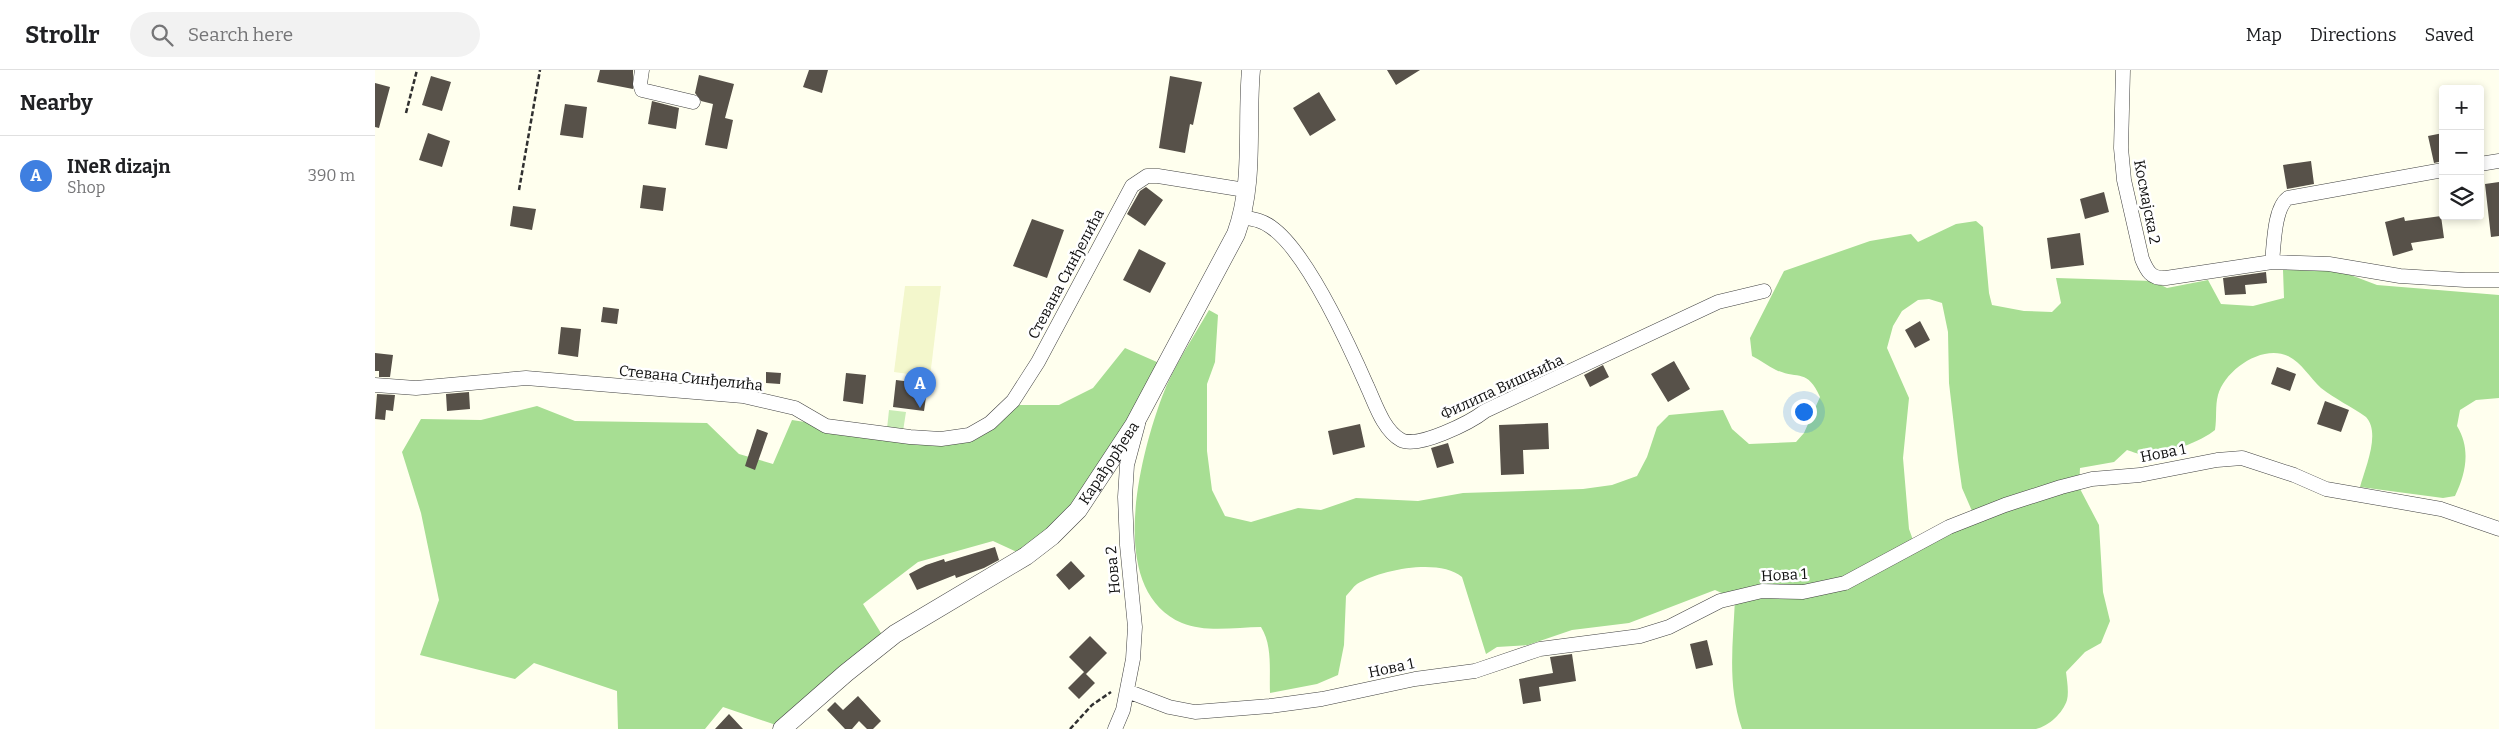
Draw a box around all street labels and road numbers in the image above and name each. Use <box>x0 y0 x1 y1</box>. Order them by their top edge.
street label: Космајска 2 <box>2130 158 2164 246</box>
street label: Стевана Синђелића <box>1024 206 1108 342</box>
street label: Филипа Вишњића <box>1438 351 1566 423</box>
street label: Стевана Синђелића <box>618 361 764 395</box>
street label: Карађорђева <box>1075 418 1143 508</box>
street label: Нова 1 <box>2139 440 2187 466</box>
street label: Нова 2 <box>1102 545 1124 595</box>
street label: Нова 1 <box>1761 565 1807 585</box>
street label: Нова 1 <box>1367 654 1415 682</box>

